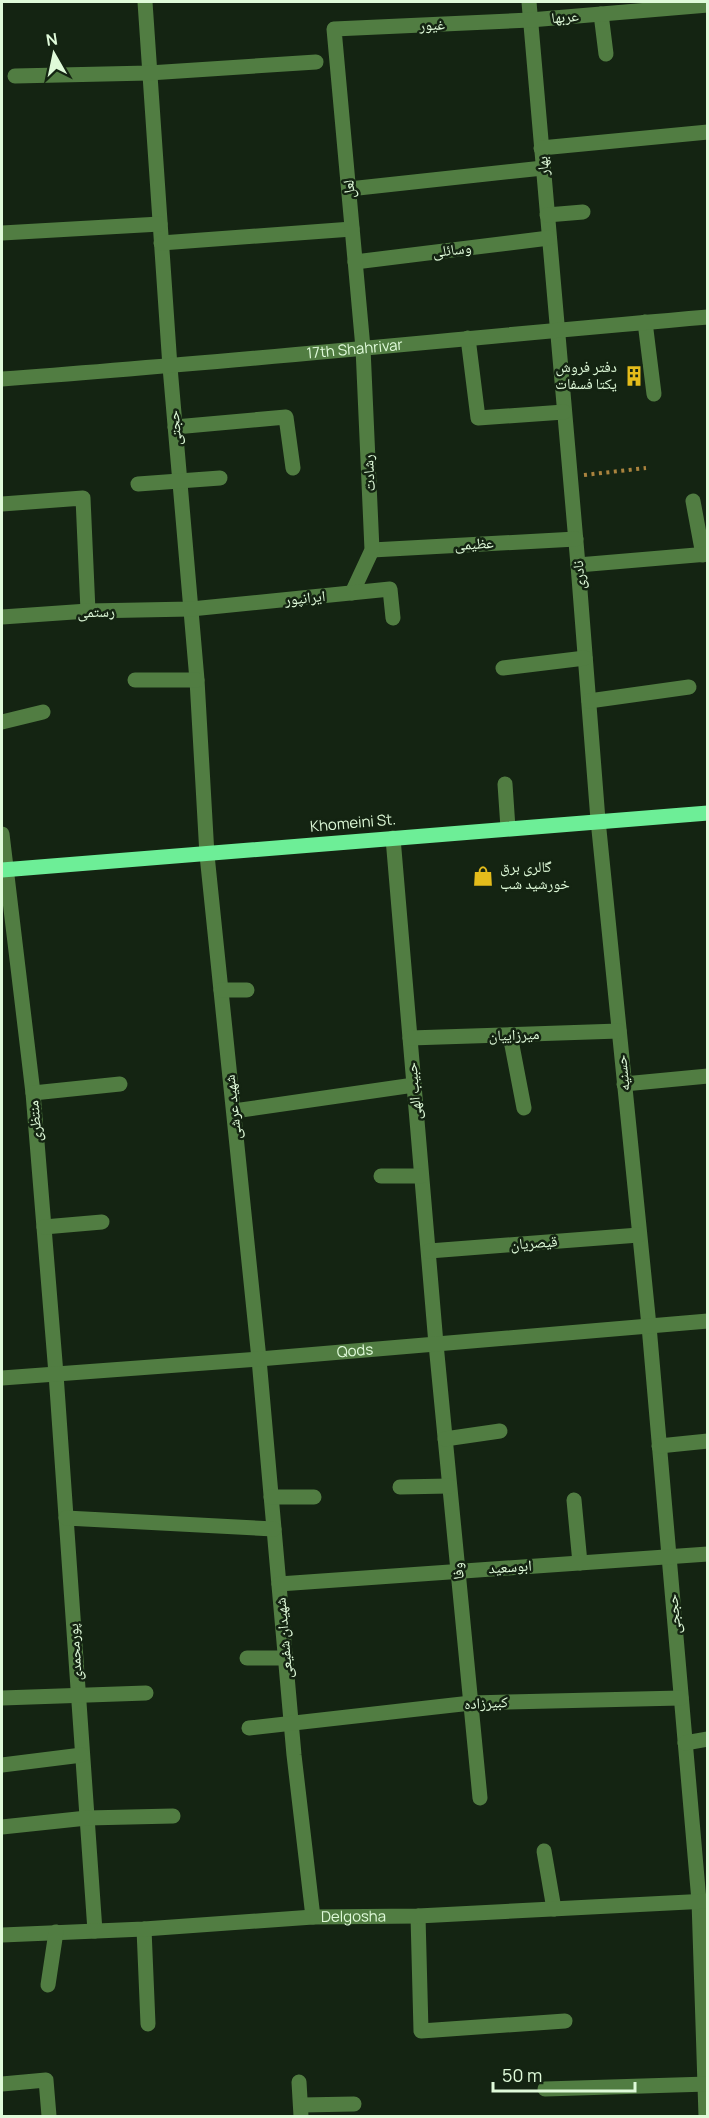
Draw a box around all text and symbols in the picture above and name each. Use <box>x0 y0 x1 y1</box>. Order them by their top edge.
street label: عربها <box>550 5 580 28</box>
street label: غیور <box>418 13 446 36</box>
north arrow <box>24 24 84 84</box>
text: N <box>44 27 59 51</box>
street label: بهار <box>531 155 554 178</box>
street label: لعل <box>337 179 360 199</box>
street label: وسائلی <box>431 237 472 262</box>
street label: 17th Shahrivar <box>306 334 404 364</box>
place label: دفتر فروش یکتا فسفات <box>555 356 617 394</box>
building icon: دفتر فروش یکتا فسفات <box>622 364 646 388</box>
street label: حجتی <box>162 409 186 447</box>
street label: رشادت <box>357 454 380 492</box>
street label: عظیمی <box>454 532 494 555</box>
street label: نادری <box>567 560 590 591</box>
street label: ایرانپور <box>283 585 326 610</box>
street label: رستمی <box>77 600 115 623</box>
street label: Khomeini St. <box>309 808 397 837</box>
place label: گالری برق خورشید شب <box>500 856 570 894</box>
shop icon: گالری برق خورشید شب <box>471 864 495 888</box>
street label: میرزاییان <box>488 1023 540 1046</box>
street label: حسنیه <box>610 1054 635 1092</box>
street label: حبیب الهی <box>401 1061 426 1121</box>
street label: شهید عرشی <box>219 1074 246 1140</box>
street label: منتظری <box>22 1099 47 1143</box>
street label: قیصریان <box>510 1230 558 1255</box>
street label: Qods <box>336 1338 374 1362</box>
street label: ابوسعید <box>488 1555 532 1578</box>
street label: وفا <box>446 1561 469 1581</box>
street label: حججی <box>661 1593 686 1635</box>
street label: شهیدان شفیعی <box>269 1597 297 1679</box>
street label: پورمحمدی <box>62 1623 87 1681</box>
street label: کبیرزاده <box>464 1691 508 1714</box>
street label: Delgosha <box>321 1905 386 1927</box>
scale bar <box>493 2055 636 2093</box>
text: 50 m <box>502 2063 542 2087</box>

